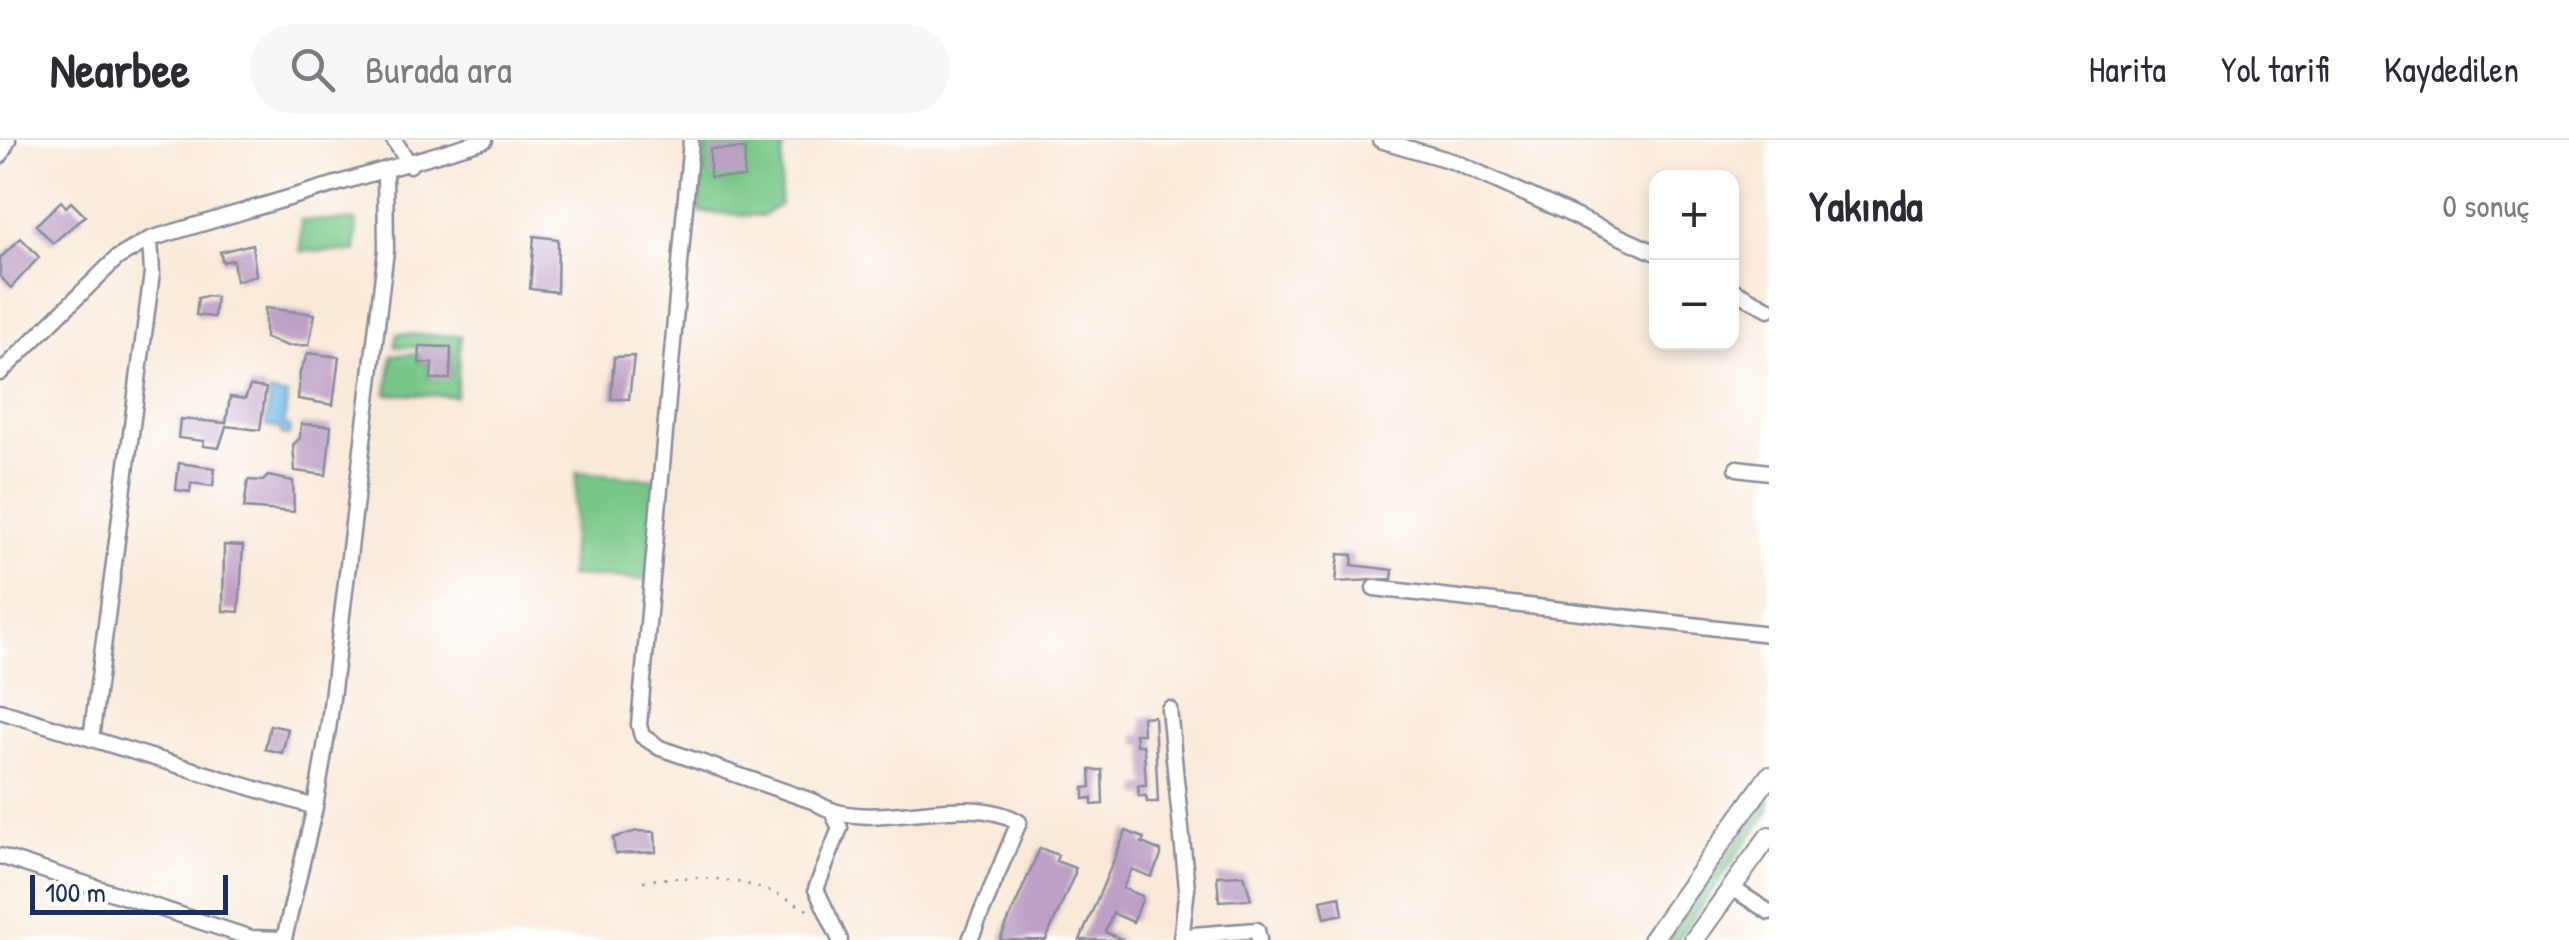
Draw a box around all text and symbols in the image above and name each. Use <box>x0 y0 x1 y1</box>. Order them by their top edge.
search box <box>250 24 950 114</box>
text: Nearbee <box>50 37 190 102</box>
icon: search <box>285 42 340 97</box>
text: Burada ara <box>365 43 512 95</box>
text: Harita <box>2089 46 2166 93</box>
text: Yol tarifi <box>2221 46 2329 93</box>
text: Kaydedilen <box>2384 46 2519 93</box>
map controls <box>1649 170 1739 350</box>
button: + <box>1649 170 1739 260</box>
text: Yakında <box>1809 177 1923 234</box>
text: 0 sonuç <box>2442 184 2529 227</box>
button: − <box>1649 260 1739 350</box>
scale bar <box>30 870 228 914</box>
text: 100 m <box>45 873 106 911</box>

